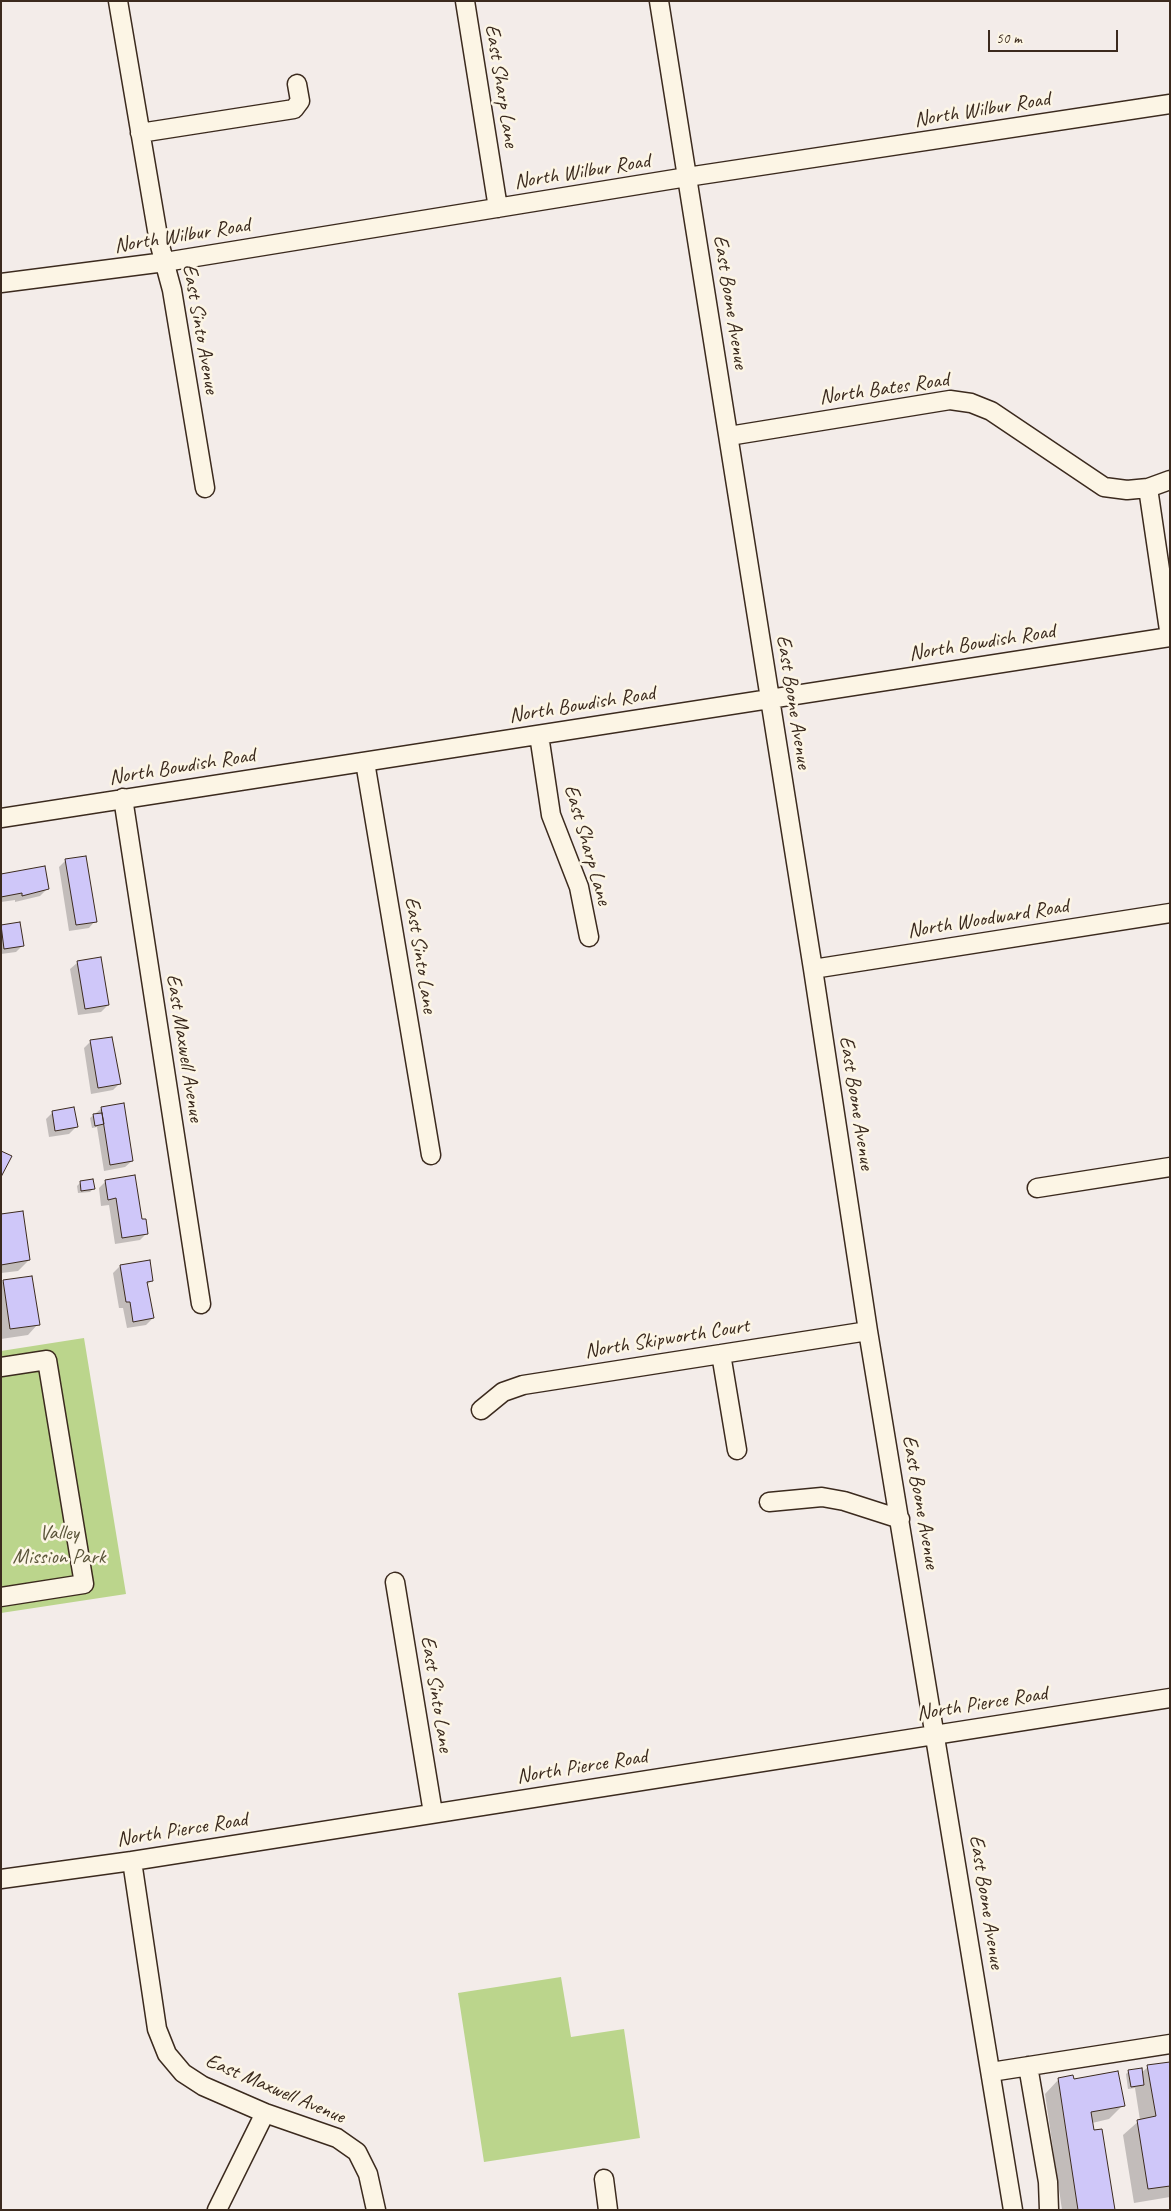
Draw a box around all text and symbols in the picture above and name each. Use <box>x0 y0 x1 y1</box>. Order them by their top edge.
scale bar <box>991 20 1121 52</box>
street label: East Sharp Lane <box>479 23 523 149</box>
text: 50 m <box>996 29 1022 48</box>
street label: North Wilbur Road <box>912 87 1052 133</box>
street label: North Wilbur Road <box>512 149 652 195</box>
street label: North Wilbur Road <box>112 213 252 259</box>
street label: East Boone Avenue <box>707 233 753 371</box>
street label: East Sinto Avenue <box>176 262 224 396</box>
street label: North Bates Road <box>818 367 950 411</box>
street label: North Bowdish Road <box>907 619 1057 667</box>
street label: East Boone Avenue <box>770 633 816 771</box>
street label: North Bowdish Road <box>507 681 657 729</box>
street label: North Bowdish Road <box>107 743 257 791</box>
street label: East Sharp Lane <box>558 782 616 908</box>
street label: North Woodward Road <box>906 894 1070 944</box>
street label: East Sinto Lane <box>398 895 442 1015</box>
street label: East Maxwell Avenue <box>160 972 208 1124</box>
street label: East Boone Avenue <box>833 1034 879 1172</box>
street label: North Skipworth Court <box>583 1314 751 1364</box>
street label: East Boone Avenue <box>896 1433 944 1571</box>
park label: Valley Mission Park <box>13 1520 105 1570</box>
street label: East Sinto Lane <box>414 1634 458 1754</box>
street label: North Pierce Road <box>915 1681 1049 1727</box>
street label: North Pierce Road <box>515 1744 649 1790</box>
street label: North Pierce Road <box>115 1807 249 1853</box>
street label: East Boone Avenue <box>963 1833 1009 1971</box>
street label: East Maxwell Avenue <box>201 2048 349 2130</box>

